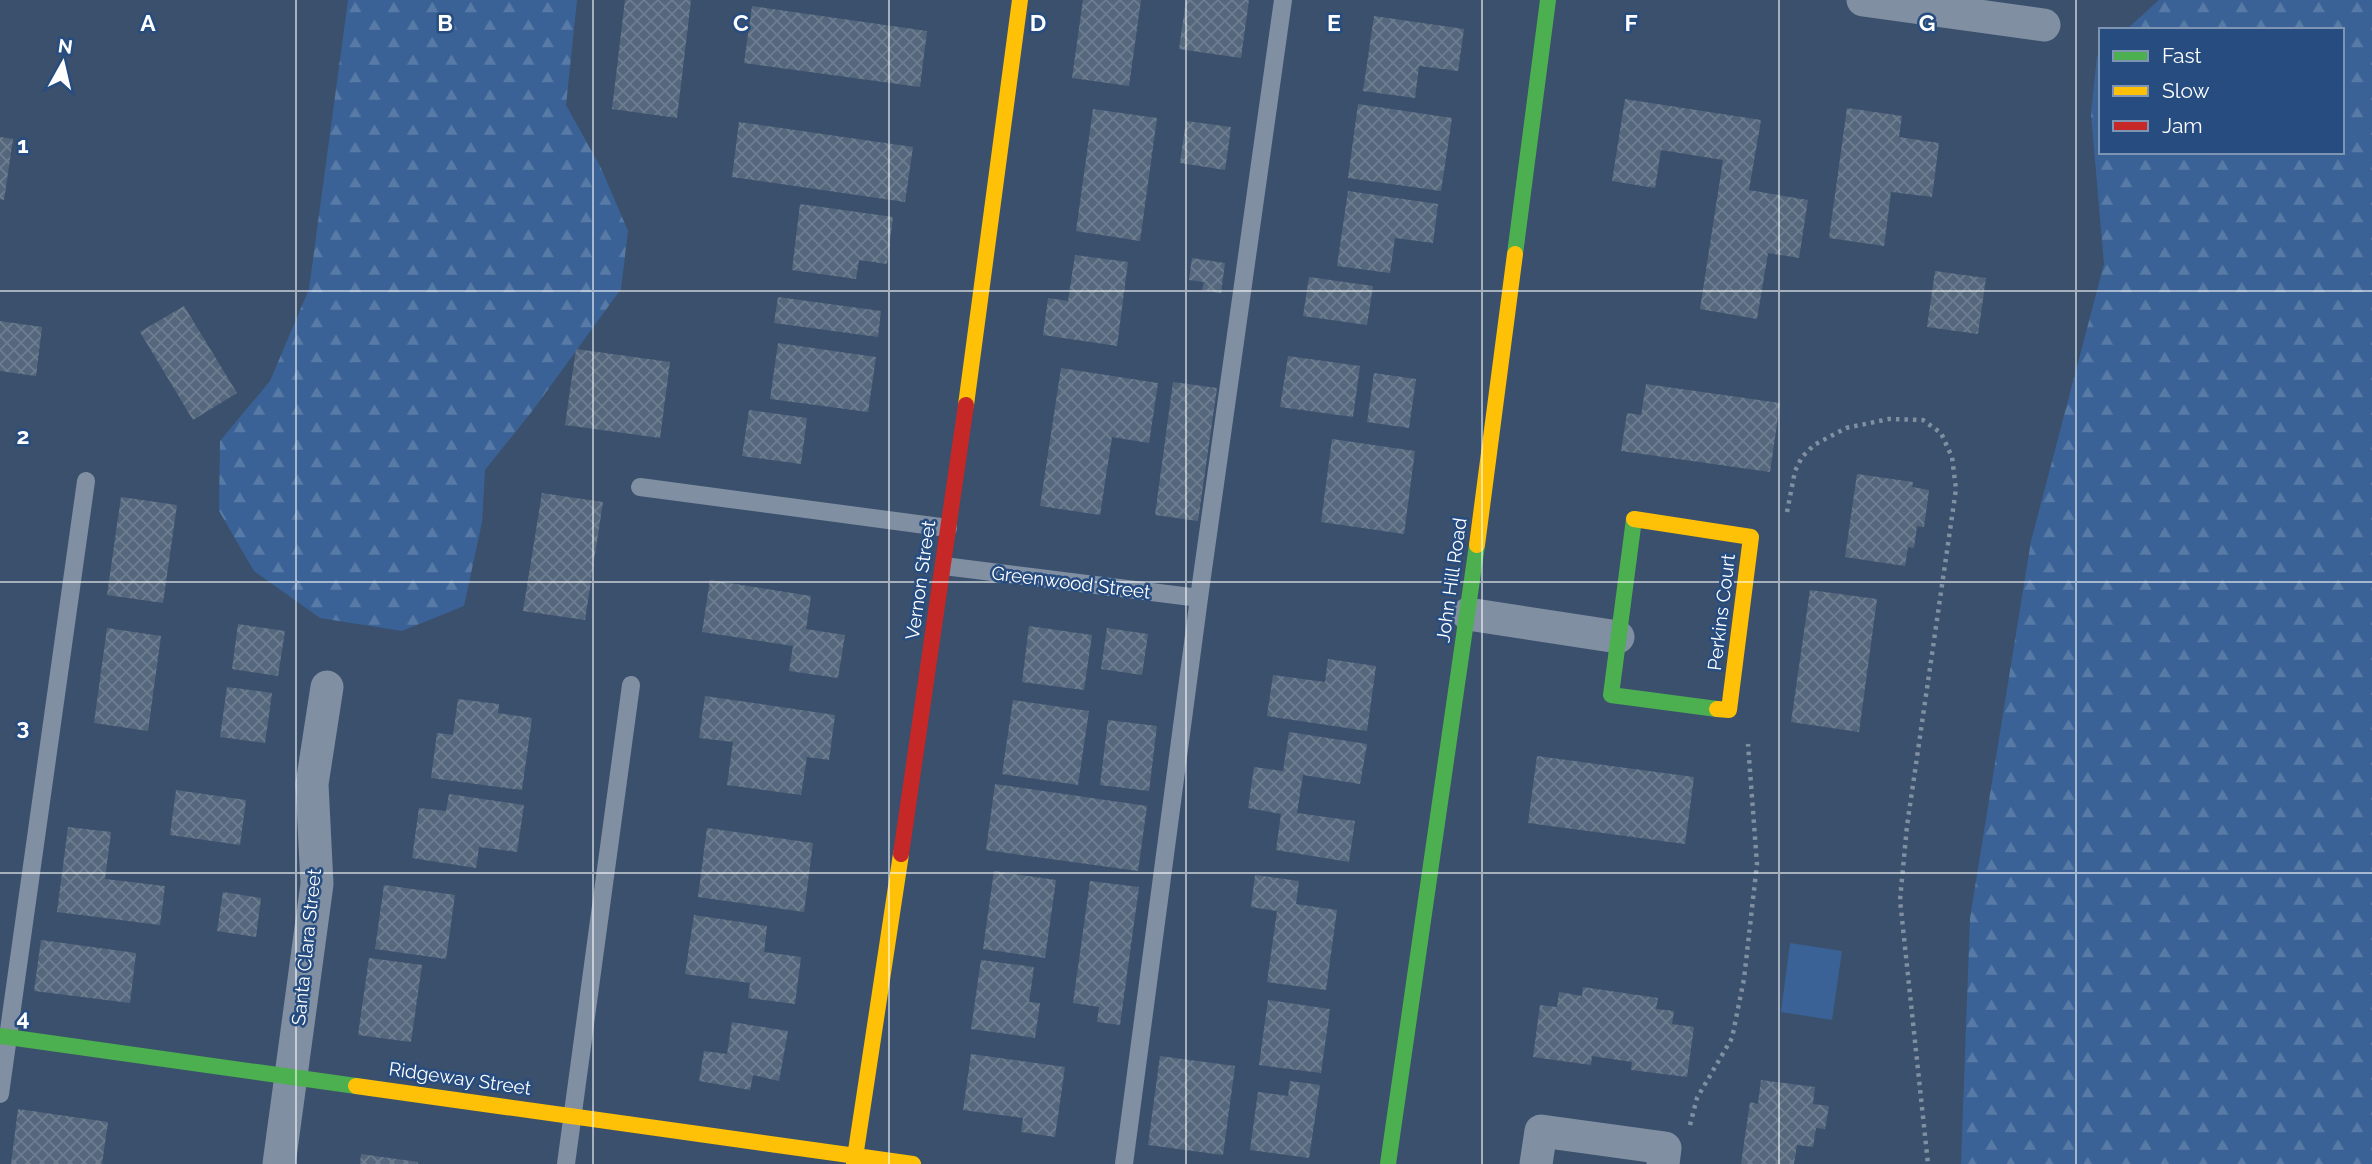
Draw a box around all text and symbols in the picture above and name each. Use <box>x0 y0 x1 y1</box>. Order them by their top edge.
text: A <box>140 9 156 36</box>
text: B <box>437 9 453 36</box>
text: C <box>733 9 749 36</box>
text: D <box>1030 9 1046 36</box>
text: E <box>1327 9 1341 36</box>
text: F <box>1624 9 1638 36</box>
text: G <box>1919 9 1935 36</box>
north arrow <box>28 28 98 98</box>
legend <box>2099 28 2344 154</box>
text: N <box>57 34 74 58</box>
text: Fast <box>2162 43 2202 68</box>
text: Slow <box>2162 78 2210 103</box>
text: Jam <box>2162 113 2203 138</box>
text: 1 <box>17 131 29 158</box>
text: 2 <box>17 422 29 449</box>
street label: John Hill Road <box>1431 516 1471 644</box>
street label: Vernon Street <box>901 518 939 641</box>
street label: Perkins Court <box>1703 552 1739 672</box>
street label: Greenwood Street <box>990 561 1152 603</box>
text: 3 <box>17 713 29 740</box>
street label: Santa Clara Street <box>287 867 325 1026</box>
text: 4 <box>16 1004 30 1031</box>
street label: Ridgeway Street <box>387 1057 533 1099</box>

